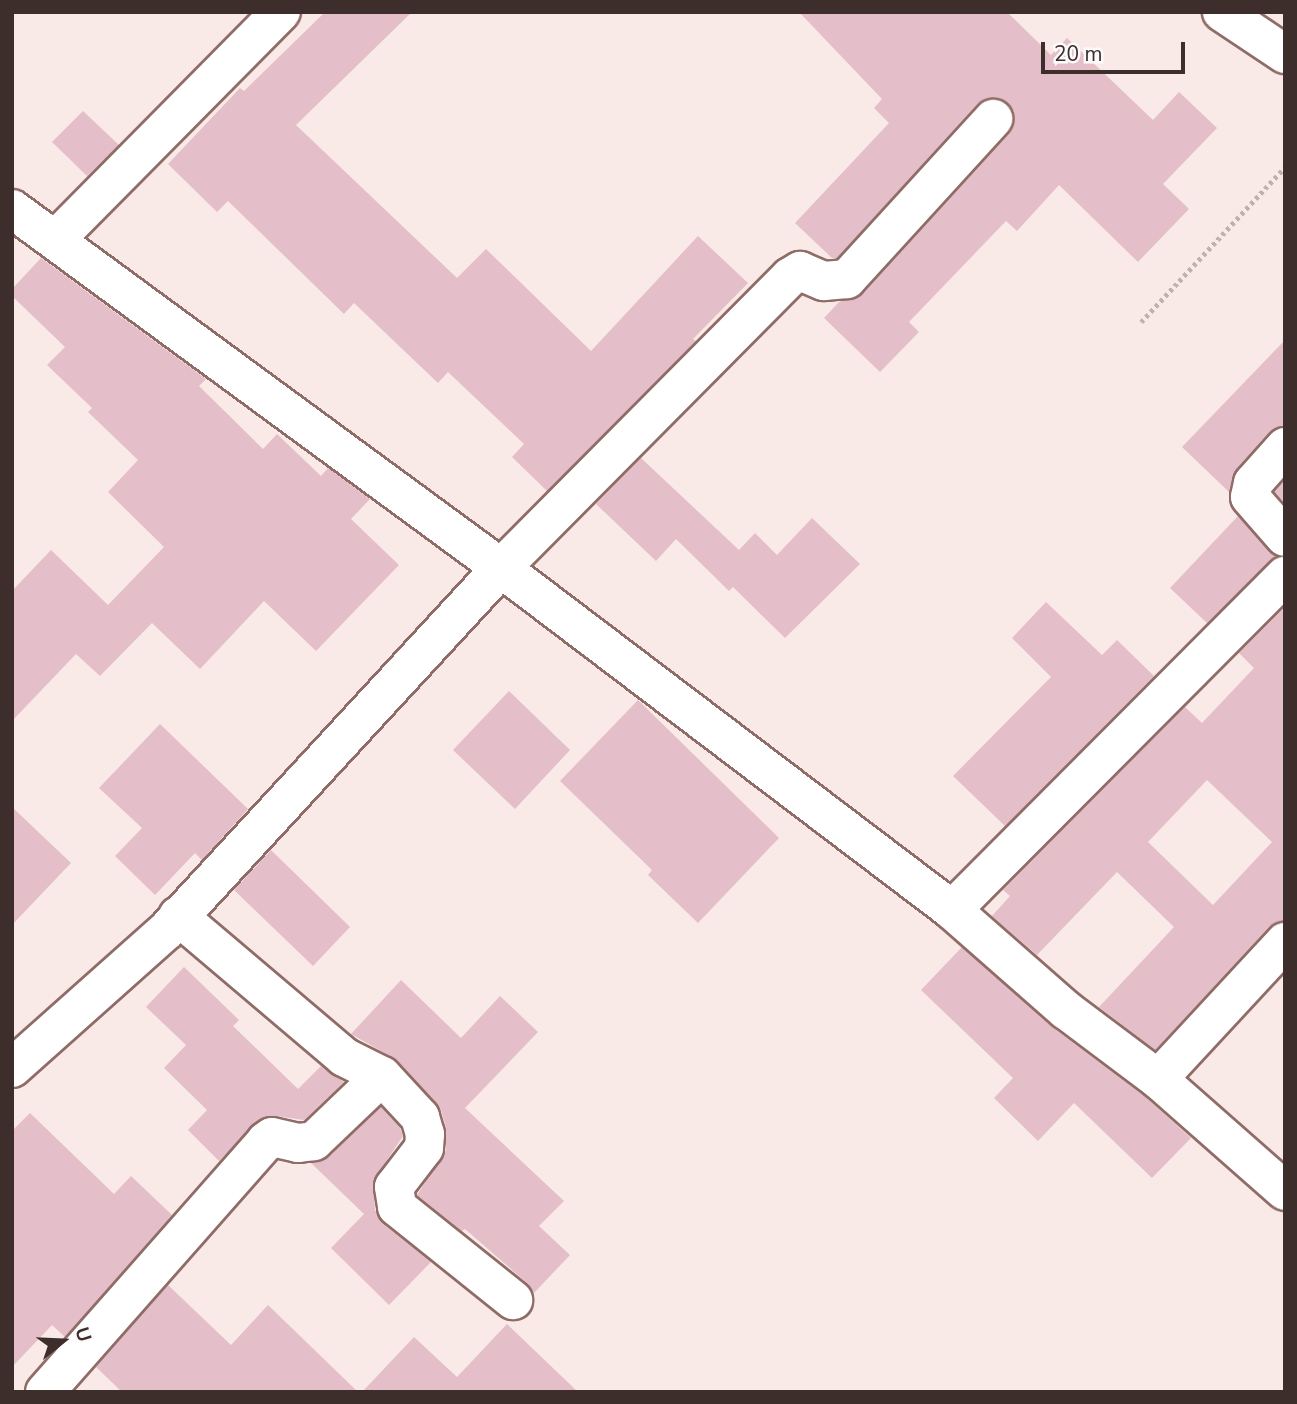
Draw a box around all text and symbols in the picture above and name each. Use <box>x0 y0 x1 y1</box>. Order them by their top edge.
scale bar <box>1045 28 1188 72</box>
text: 20 m <box>1054 40 1103 68</box>
north arrow <box>28 1306 98 1376</box>
text: U <box>68 1324 98 1345</box>

